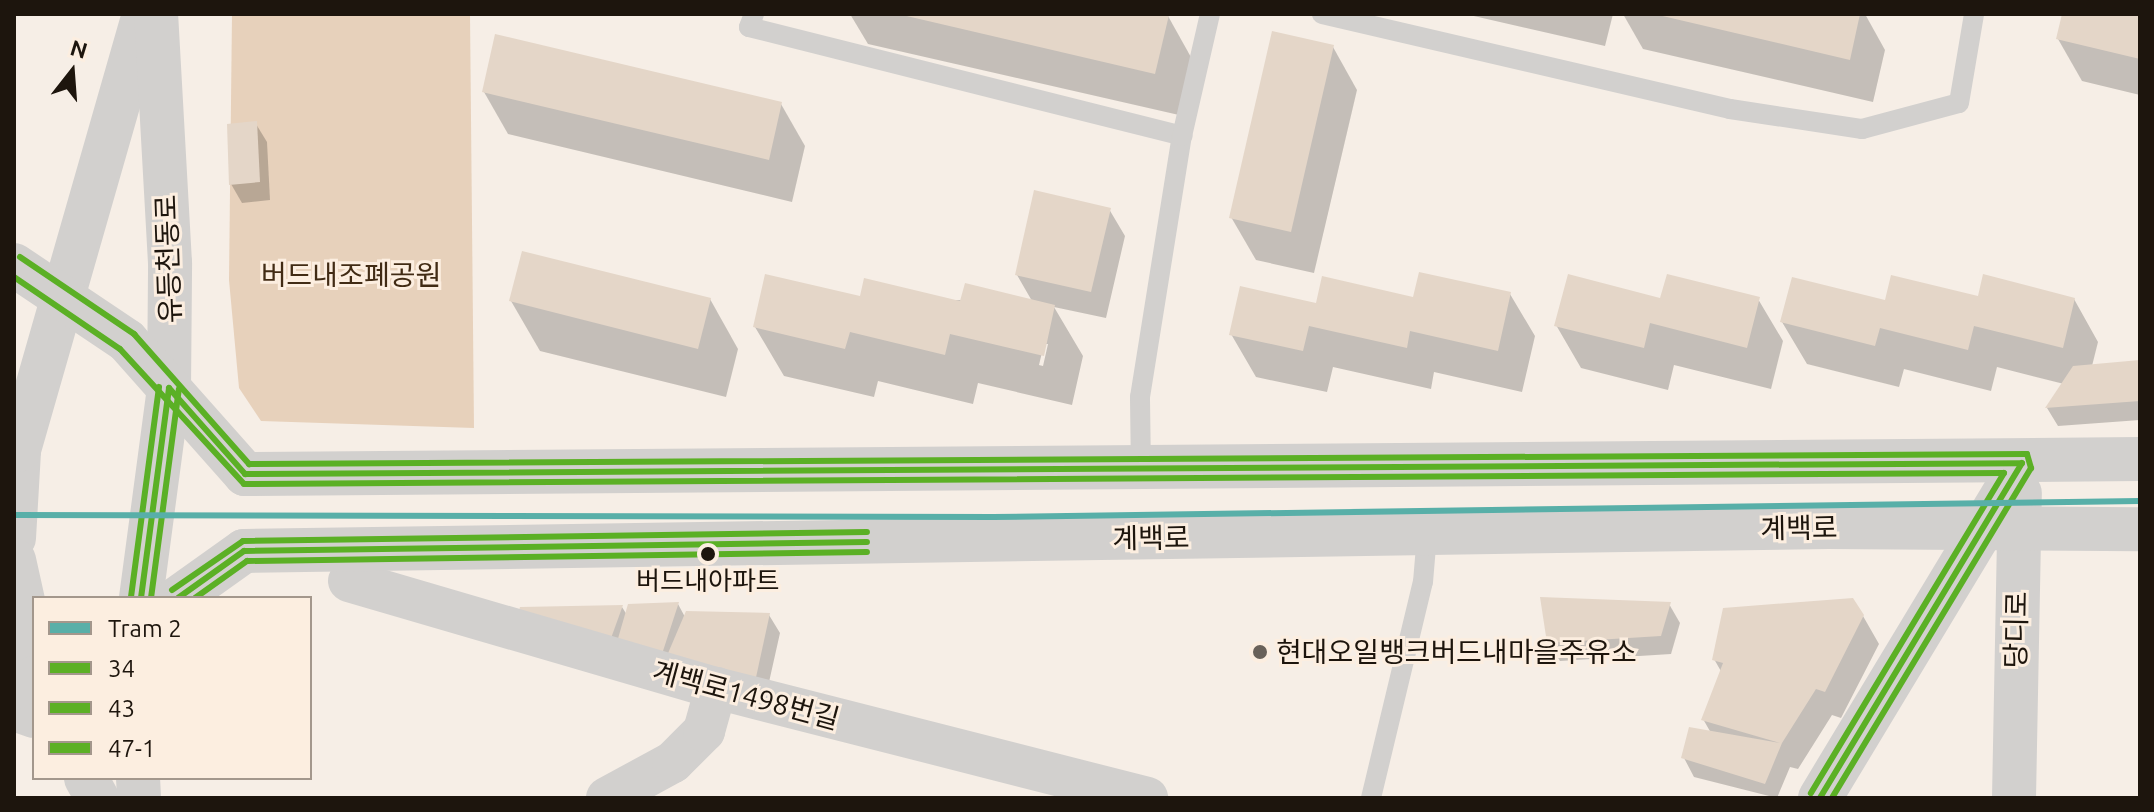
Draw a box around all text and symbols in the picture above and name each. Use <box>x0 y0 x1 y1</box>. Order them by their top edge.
north arrow <box>32 32 112 112</box>
text: N <box>68 34 91 63</box>
street label: 유등천동로 <box>149 194 187 324</box>
park label: 버드내조폐공원 <box>261 258 441 292</box>
street label: 계백로 <box>1760 511 1838 545</box>
street label: 계백로 <box>1112 521 1190 555</box>
marker: 버드내아파트 <box>700 546 716 562</box>
place label: 버드내아파트 <box>636 565 780 597</box>
street label: 당디로 <box>1999 591 2033 669</box>
legend <box>32 596 312 780</box>
text: Tram 2 <box>108 615 182 642</box>
place label: 현대오일뱅크버드내마을주유소 <box>1276 635 1637 669</box>
marker: 현대오일뱅크버드내마을주유소 <box>1251 643 1269 661</box>
street label: 계백로1498번길 <box>649 654 843 736</box>
text: 34 <box>108 655 135 682</box>
text: 43 <box>108 695 135 722</box>
text: 47-1 <box>108 735 156 762</box>

